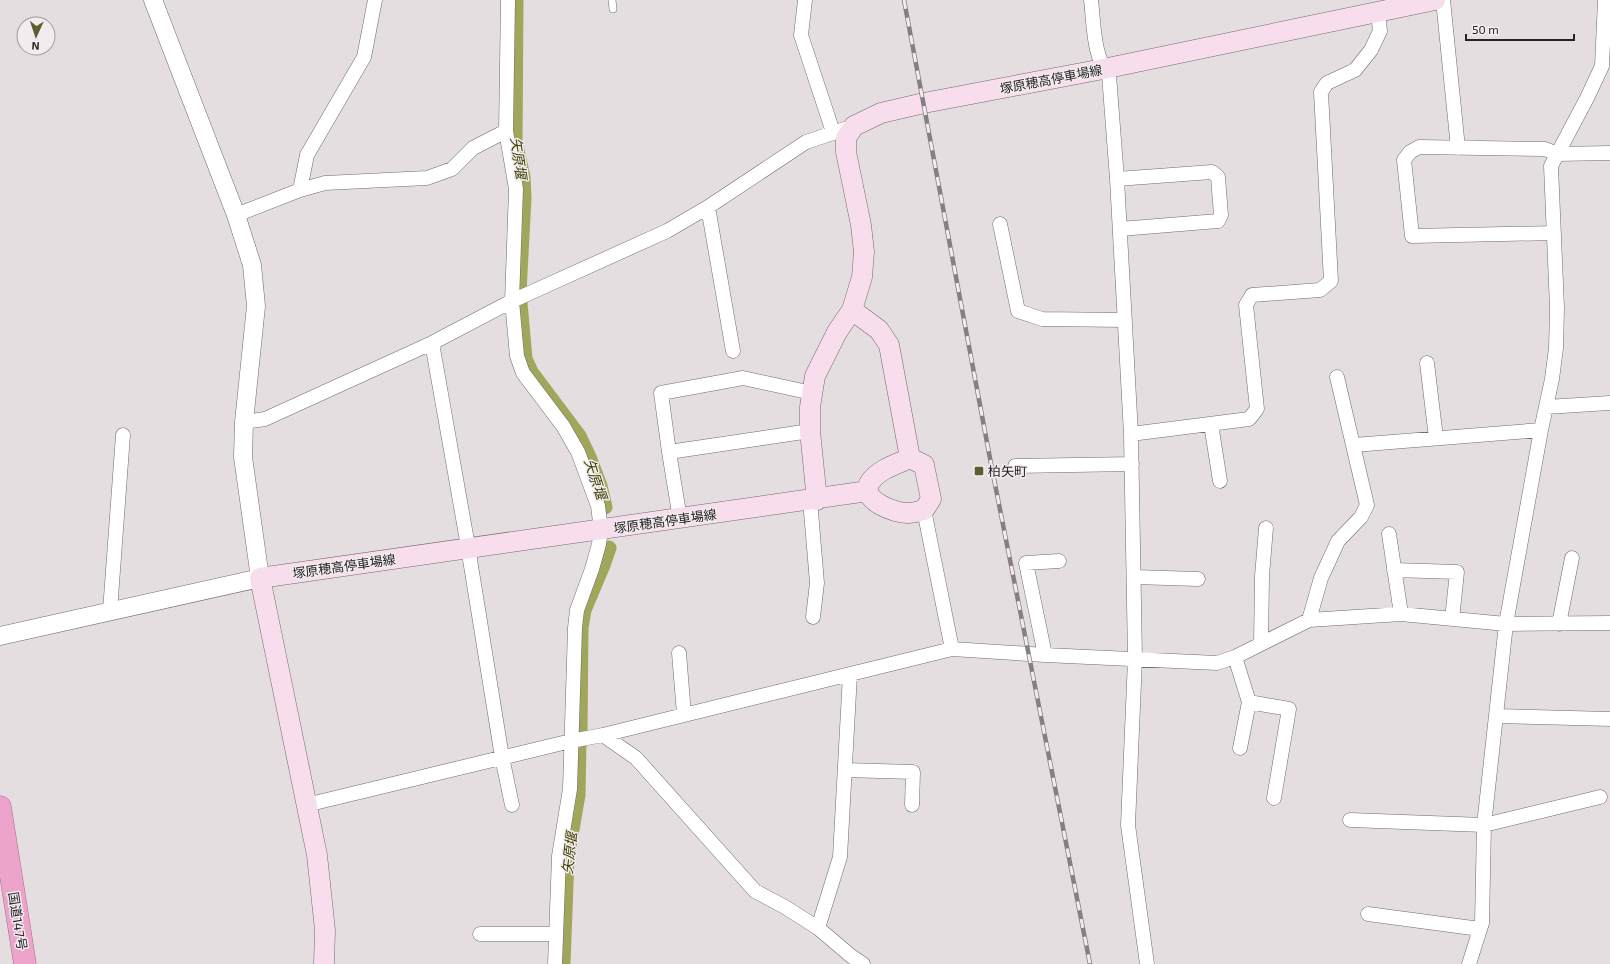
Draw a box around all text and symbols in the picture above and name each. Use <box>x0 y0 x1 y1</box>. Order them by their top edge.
north arrow <box>16 16 56 56</box>
scale bar <box>1466 16 1574 42</box>
text: 50 m <box>1472 22 1499 36</box>
text: N <box>31 40 40 53</box>
street label: 塚原穂高停車場線 <box>998 61 1104 97</box>
water label: 矢原堰 <box>508 136 531 183</box>
water label: 矢原堰 <box>581 456 612 504</box>
place label: 柏矢町 <box>988 463 1027 479</box>
marker: 柏矢町 <box>973 465 985 477</box>
street label: 塚原穂高停車場線 <box>612 506 718 536</box>
street label: 塚原穂高停車場線 <box>291 551 397 581</box>
water label: 矢原堰 <box>558 828 580 875</box>
street label: 国道147号 <box>5 891 31 951</box>

